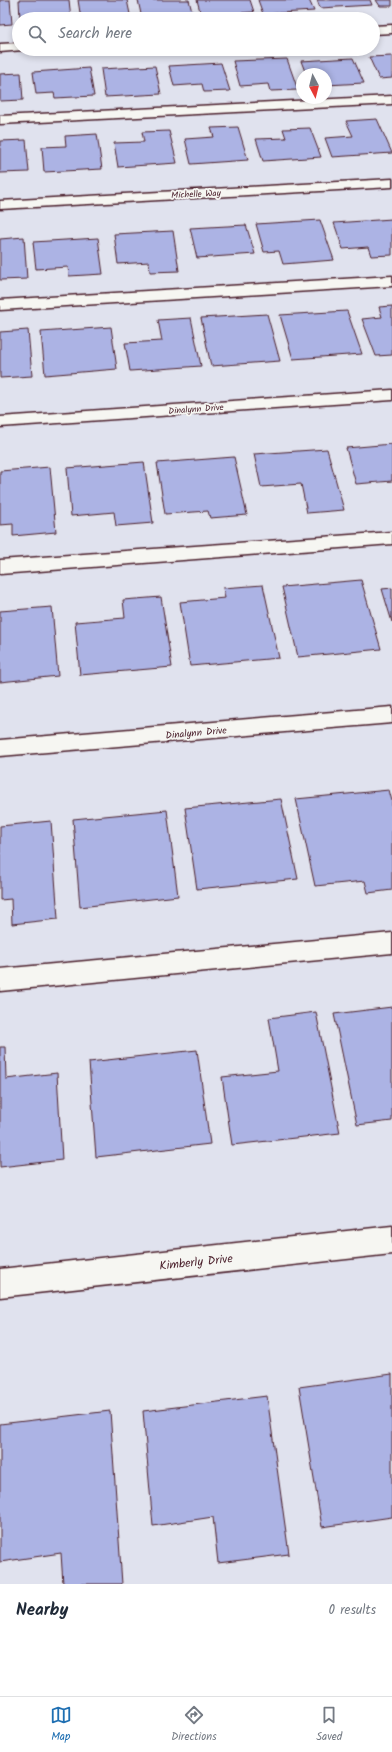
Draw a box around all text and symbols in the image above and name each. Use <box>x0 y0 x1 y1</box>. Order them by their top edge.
search box <box>12 12 380 56</box>
text: Search here <box>58 22 132 46</box>
icon: search <box>26 23 48 45</box>
north arrow <box>296 68 332 104</box>
street label: Michelle Way <box>171 186 222 203</box>
street label: Dinalynn Drive <box>168 400 224 419</box>
street label: Dinalynn Drive <box>165 722 228 744</box>
street label: Kimberly Drive <box>158 1249 234 1276</box>
text: Nearby <box>16 1597 68 1624</box>
text: 0 results <box>329 1600 376 1621</box>
tab: Map <box>50 1704 72 1746</box>
tab: Directions <box>171 1704 217 1746</box>
tab: Saved <box>316 1704 342 1746</box>

